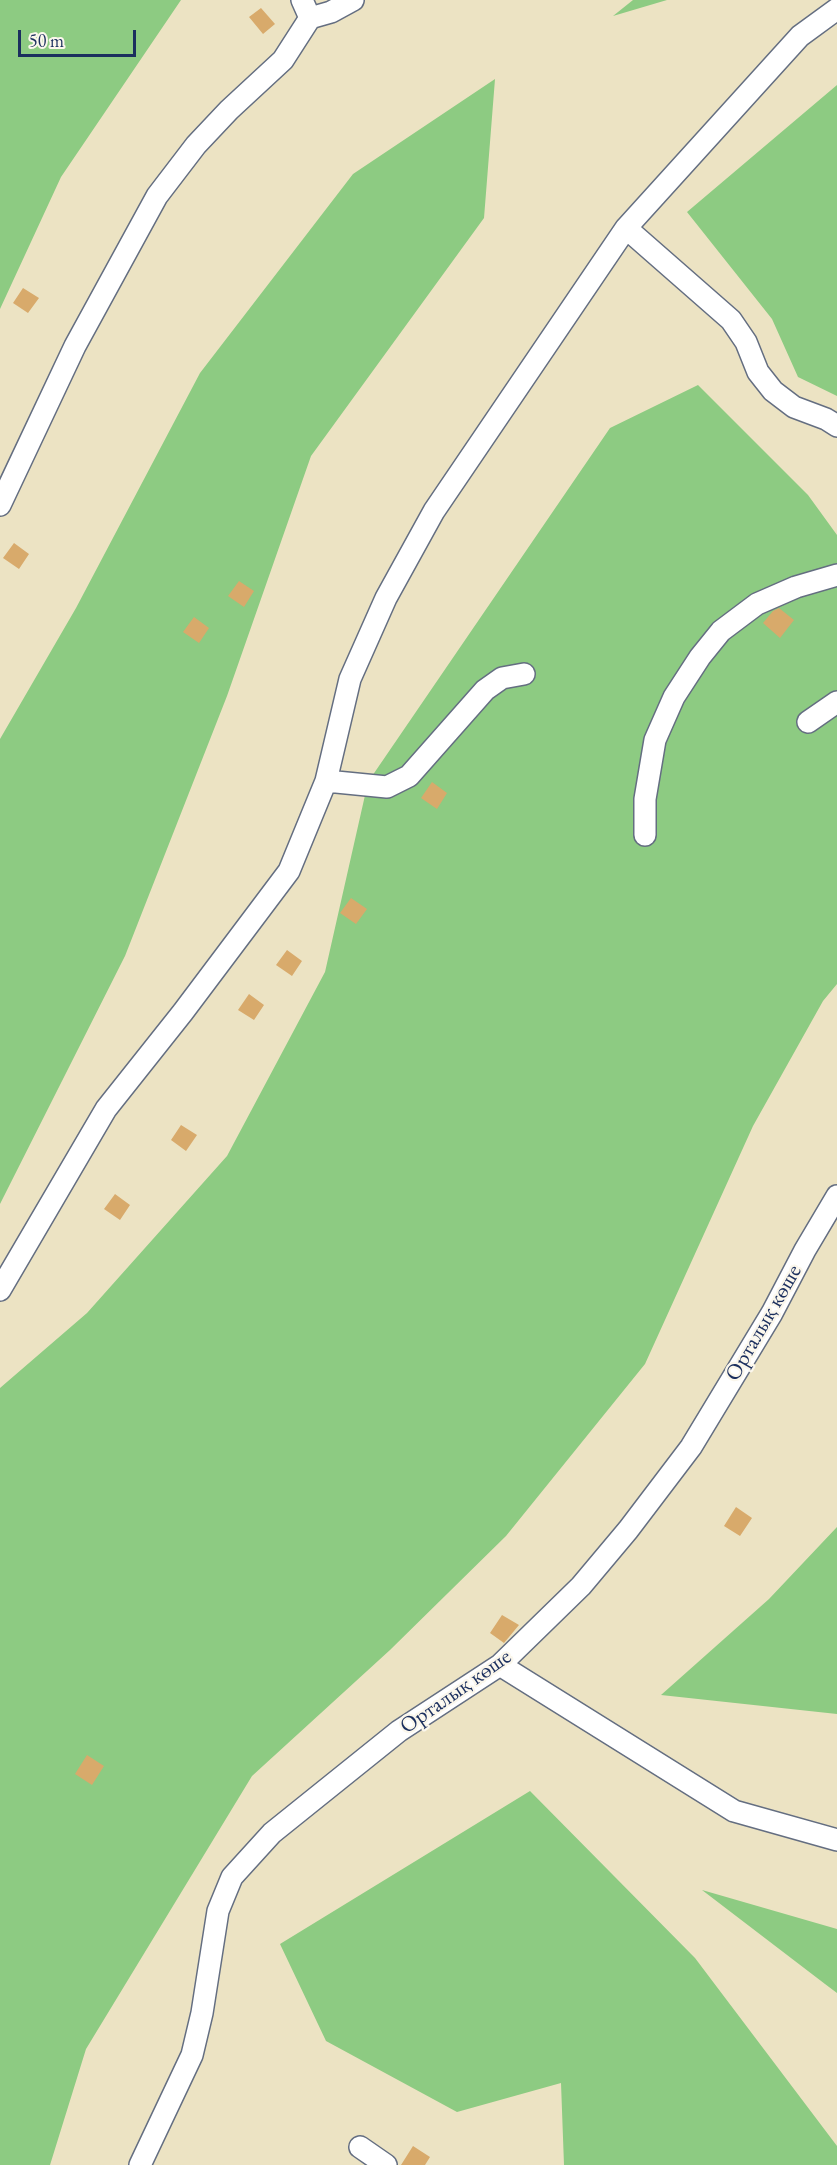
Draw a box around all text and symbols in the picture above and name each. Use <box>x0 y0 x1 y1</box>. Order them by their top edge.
scale bar <box>21 18 140 56</box>
text: 50 m <box>29 29 64 52</box>
street label: Орталық көше <box>720 1260 808 1386</box>
street label: Орталық көше <box>395 1644 517 1740</box>

